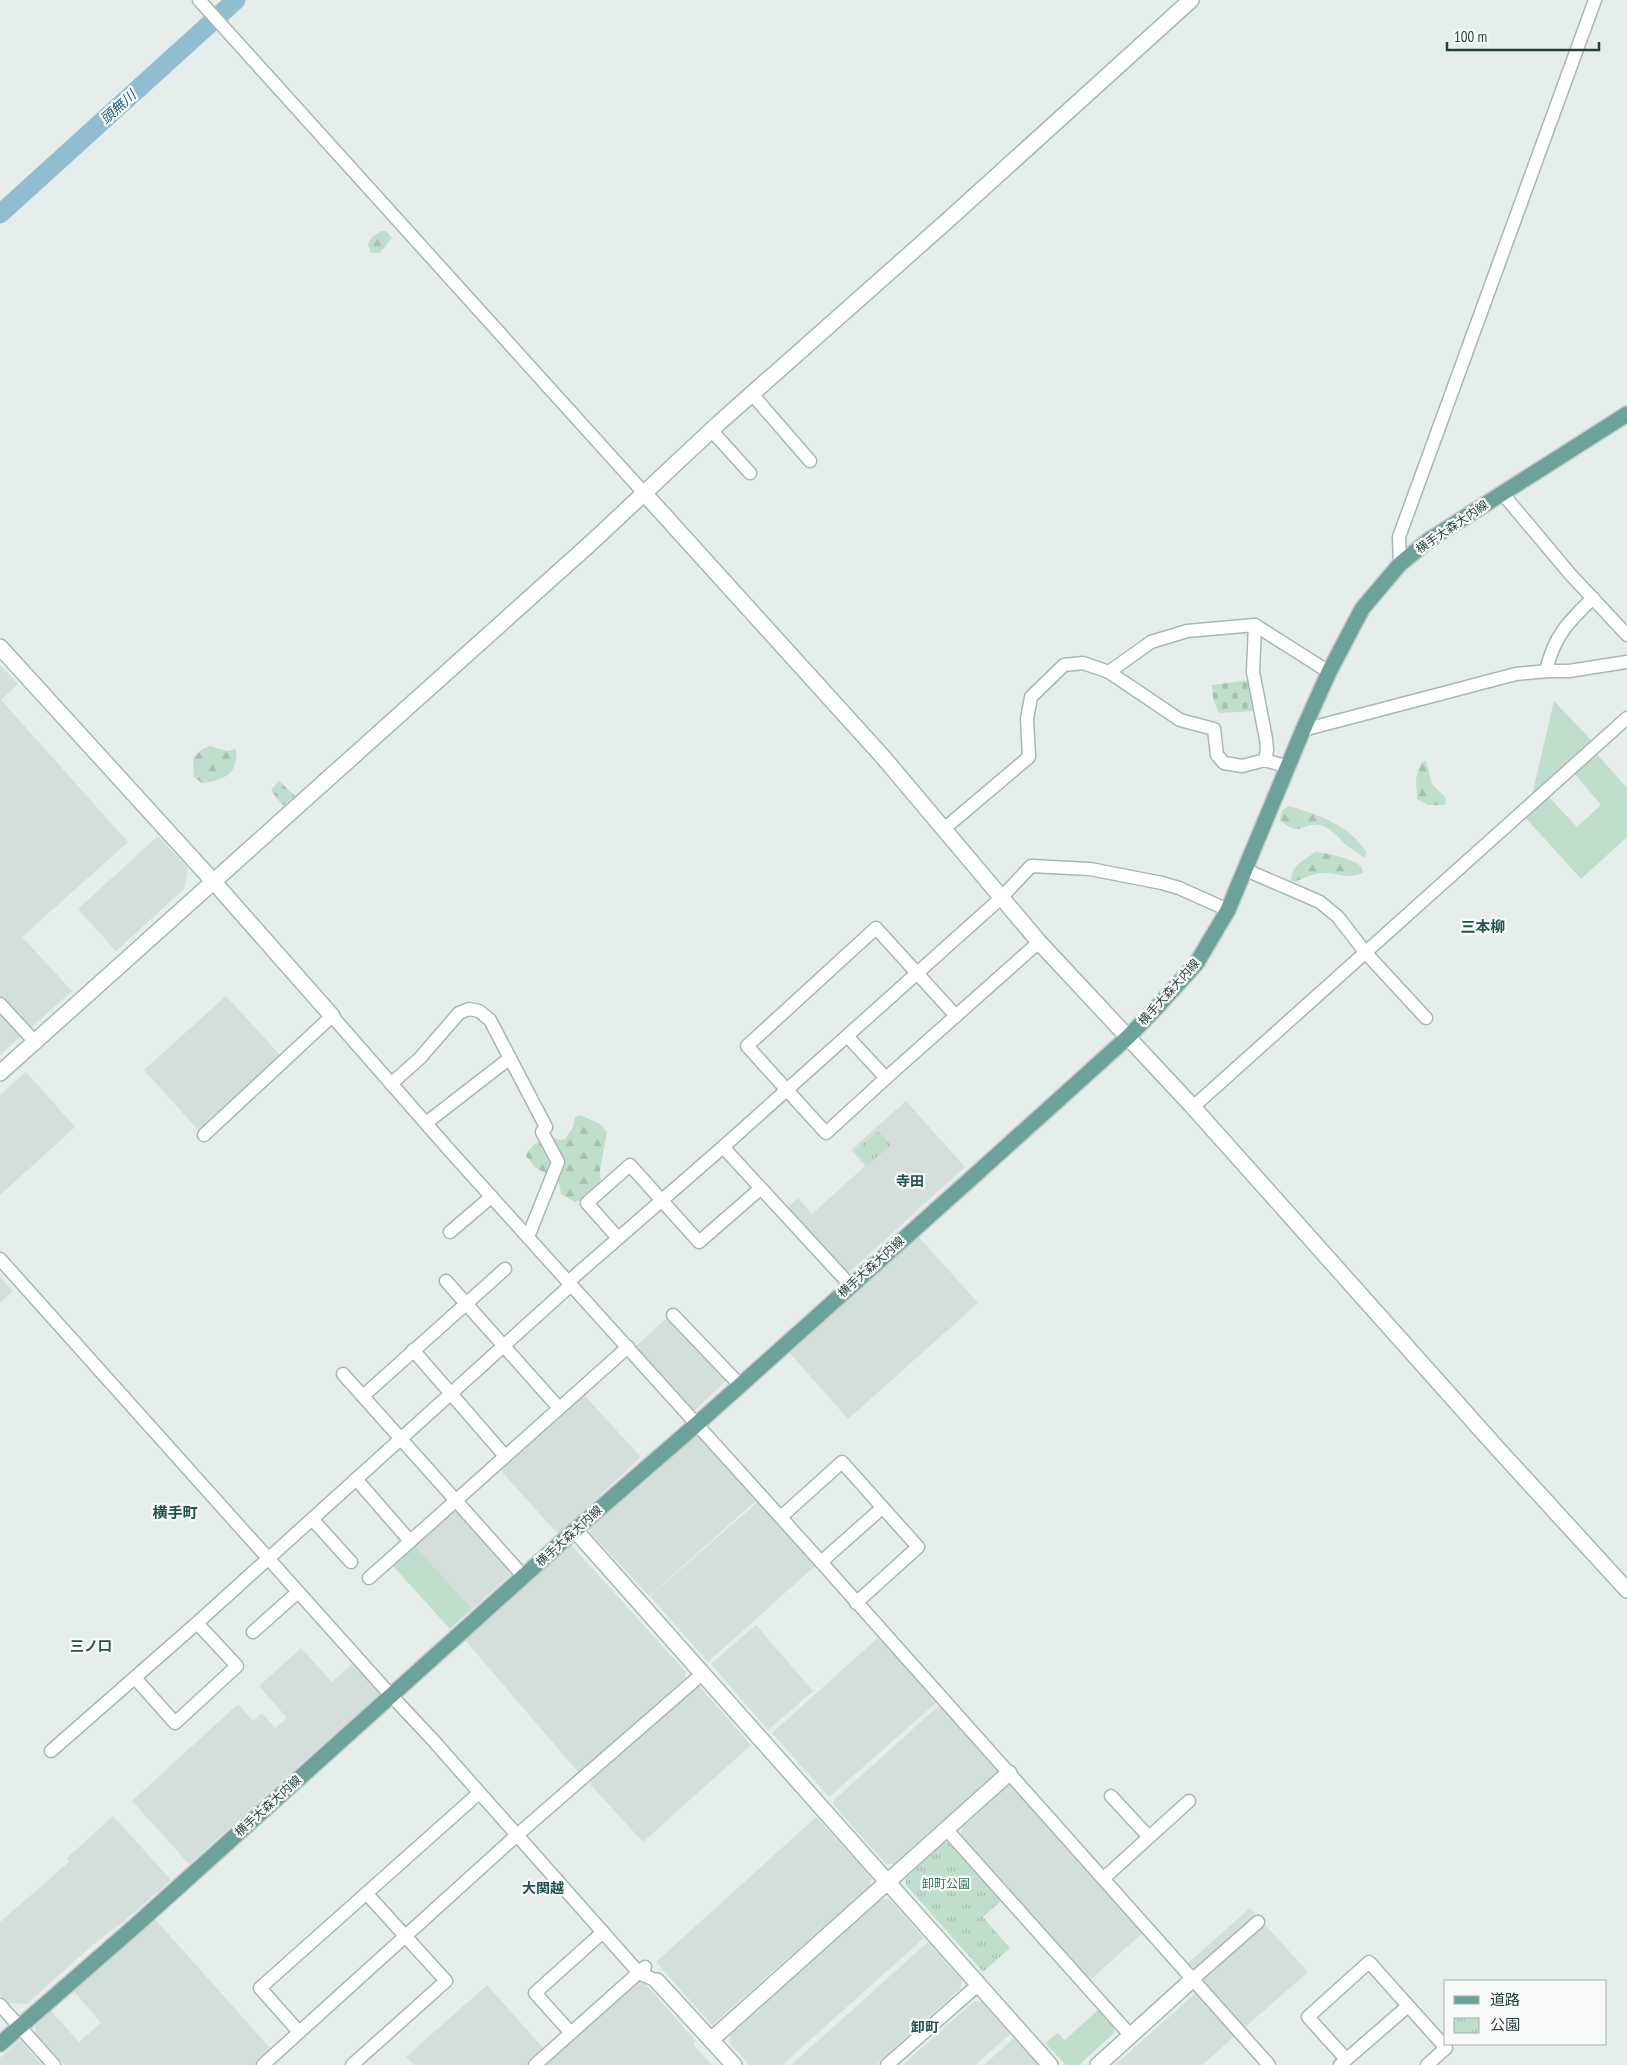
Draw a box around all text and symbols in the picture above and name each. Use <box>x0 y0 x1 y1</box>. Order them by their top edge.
scale bar <box>1447 20 1600 52</box>
text: 100 m <box>1454 27 1487 46</box>
water label: 頭無川 <box>96 85 141 128</box>
street label: 横手大森大内線 <box>1413 497 1491 556</box>
district label: 三本柳 <box>1460 917 1506 936</box>
street label: 横手大森大内線 <box>1135 955 1202 1028</box>
district label: 寺田 <box>896 1172 924 1190</box>
street label: 横手大森大内線 <box>834 1233 907 1300</box>
street label: 横手大森大内線 <box>532 1502 605 1569</box>
district label: 横手町 <box>152 1503 198 1522</box>
district label: 三ノ口 <box>70 1637 112 1655</box>
street label: 横手大森大内線 <box>231 1772 304 1839</box>
park label: 卸町公園 <box>922 1876 970 1891</box>
district label: 大関越 <box>522 1879 564 1897</box>
legend <box>1444 1980 1607 2045</box>
text: 道路 <box>1490 1990 1520 2009</box>
text: 公園 <box>1490 2015 1520 2034</box>
district label: 卸町 <box>911 2018 939 2036</box>

